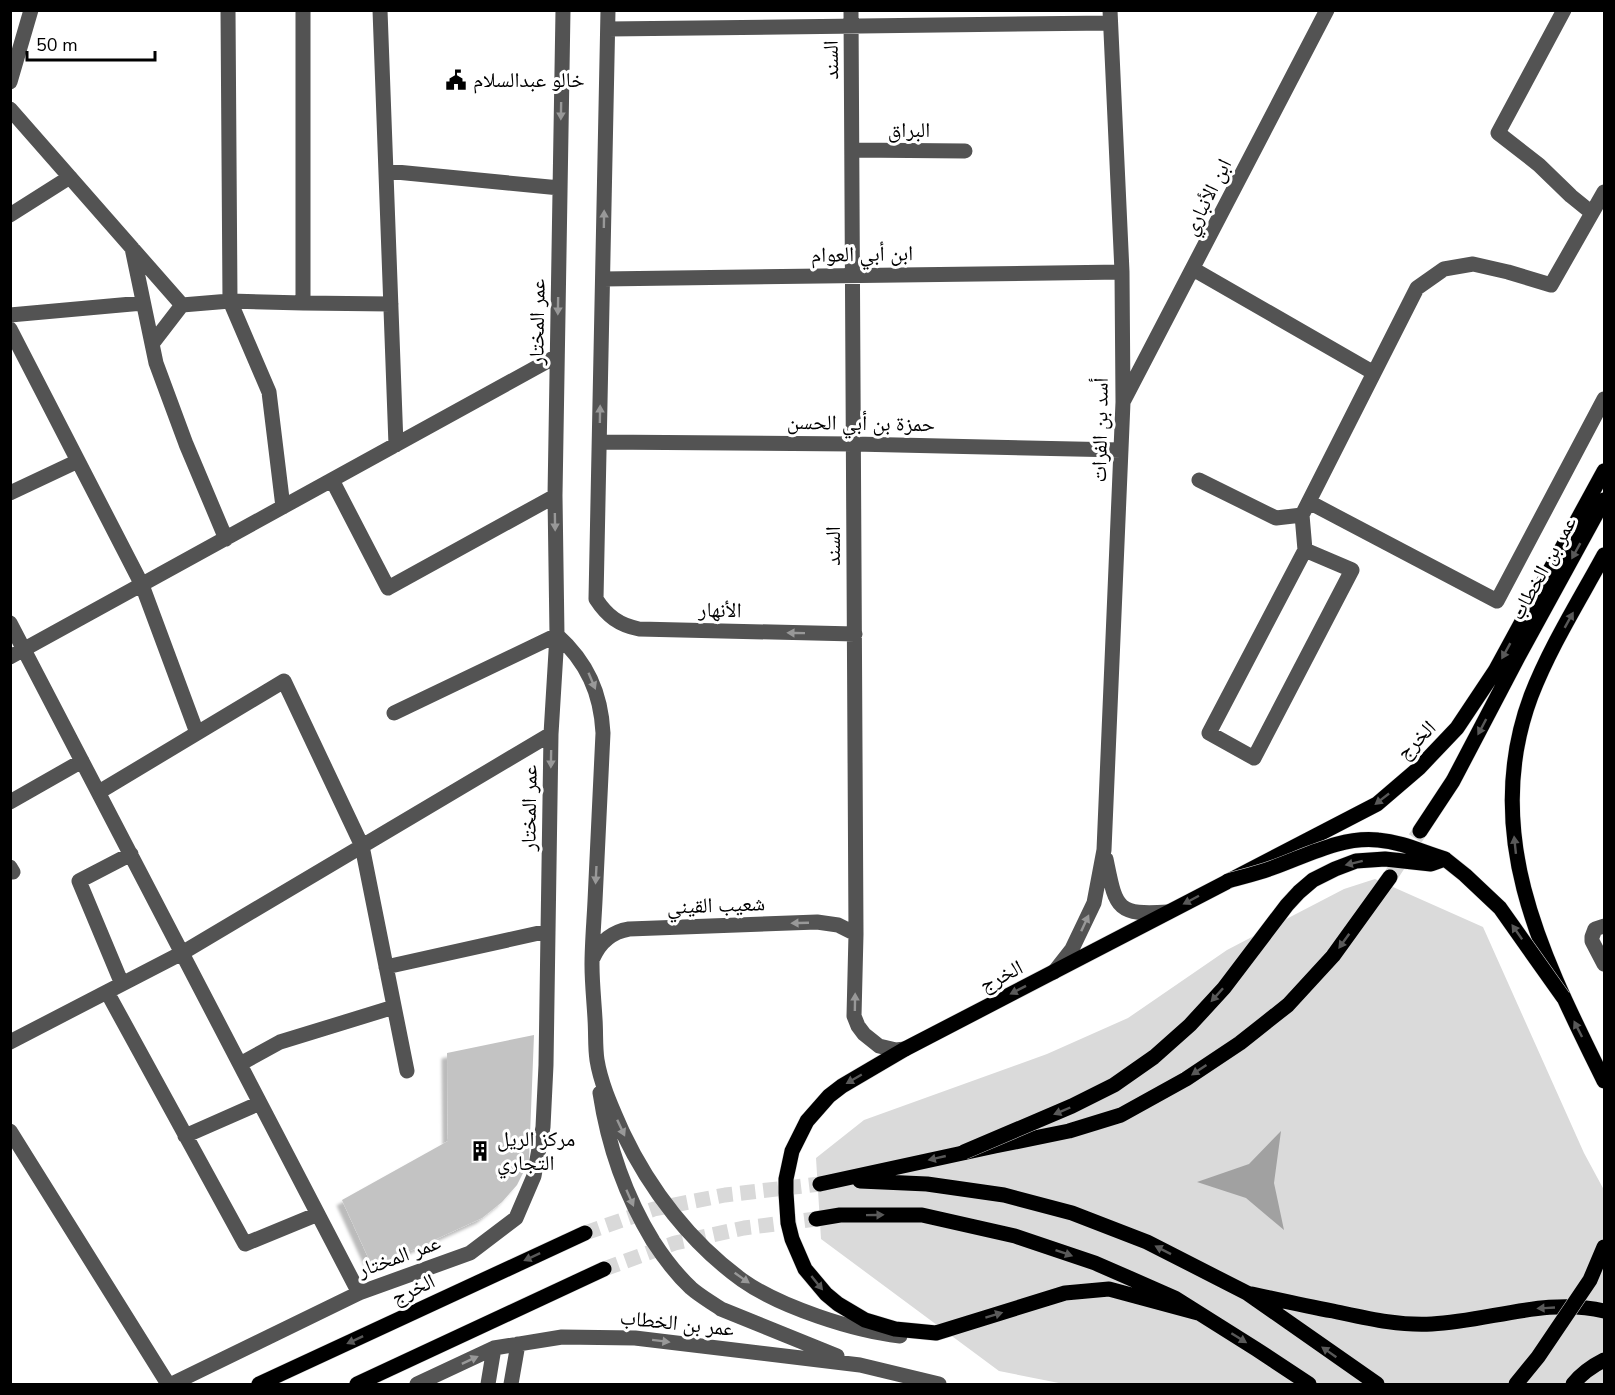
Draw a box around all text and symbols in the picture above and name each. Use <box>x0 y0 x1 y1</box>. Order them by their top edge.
scale bar <box>27 24 154 62</box>
text: 50 m <box>36 33 78 57</box>
street label: السند <box>817 40 845 80</box>
place label: خالو عبدالسلام <box>473 66 585 94</box>
public building icon: خالو عبدالسلام <box>444 68 468 92</box>
one-way arrow <box>556 101 566 120</box>
street label: البراق <box>888 116 930 144</box>
street label: ابن الأنباري <box>1176 154 1240 241</box>
one-way arrow <box>599 210 609 229</box>
street label: ابن أبي العوام <box>811 239 913 271</box>
street label: عمر المختار <box>522 278 552 366</box>
one-way arrow <box>553 296 563 315</box>
street label: أسد بن الفرات <box>1085 377 1115 483</box>
one-way arrow <box>596 405 605 424</box>
street label: حمزة بن أبي الحسن <box>787 408 935 441</box>
street label: عمر بن الخطاب <box>1503 511 1583 625</box>
one-way arrow <box>550 512 560 531</box>
street label: السند <box>819 526 847 566</box>
one-way arrow <box>1571 543 1581 560</box>
street label: الأنهار <box>697 596 742 624</box>
one-way arrow <box>1564 611 1574 628</box>
one-way arrow <box>787 628 806 637</box>
one-way arrow <box>1501 643 1511 660</box>
one-way arrow <box>587 673 597 691</box>
street label: الخرج <box>1390 714 1442 766</box>
one-way arrow <box>1477 718 1487 736</box>
one-way arrow <box>546 749 555 768</box>
street label: عمر المختار <box>514 764 544 852</box>
one-way arrow <box>1374 792 1390 805</box>
one-way arrow <box>1510 836 1520 855</box>
one-way arrow <box>1345 859 1363 869</box>
one-way arrow <box>592 865 601 884</box>
street label: شعيب القيني <box>666 889 766 923</box>
one-way arrow <box>1183 895 1200 905</box>
one-way arrow <box>1081 915 1090 932</box>
one-way arrow <box>791 918 810 928</box>
one-way arrow <box>1511 925 1523 941</box>
one-way arrow <box>1338 933 1350 949</box>
street label: الخرج <box>974 953 1028 999</box>
one-way arrow <box>1010 986 1027 995</box>
one-way arrow <box>1211 987 1224 1002</box>
one-way arrow <box>850 993 860 1012</box>
one-way arrow <box>1574 1020 1583 1037</box>
one-way arrow <box>1191 1064 1207 1075</box>
one-way arrow <box>845 1074 862 1084</box>
one-way arrow <box>1054 1106 1071 1115</box>
one-way arrow <box>616 1120 626 1138</box>
place label: مركز الريل التجاري <box>497 1125 575 1179</box>
building icon: مركز الريل التجاري <box>468 1139 492 1163</box>
one-way arrow <box>928 1154 947 1163</box>
one-way arrow <box>626 1189 636 1207</box>
one-way arrow <box>865 1210 884 1220</box>
street label: عمر المختار <box>353 1228 445 1284</box>
one-way arrow <box>1154 1245 1172 1255</box>
one-way arrow <box>1055 1249 1073 1258</box>
one-way arrow <box>523 1253 540 1262</box>
street label: الخرج <box>387 1267 439 1311</box>
one-way arrow <box>733 1272 749 1284</box>
one-way arrow <box>810 1275 823 1291</box>
street label: عمر بن الخطاب <box>618 1303 736 1343</box>
one-way arrow <box>1537 1303 1556 1312</box>
one-way arrow <box>985 1310 1003 1320</box>
one-way arrow <box>1231 1332 1247 1343</box>
one-way arrow <box>347 1335 364 1344</box>
one-way arrow <box>652 1336 671 1346</box>
one-way arrow <box>1321 1346 1336 1358</box>
one-way arrow <box>461 1355 478 1364</box>

